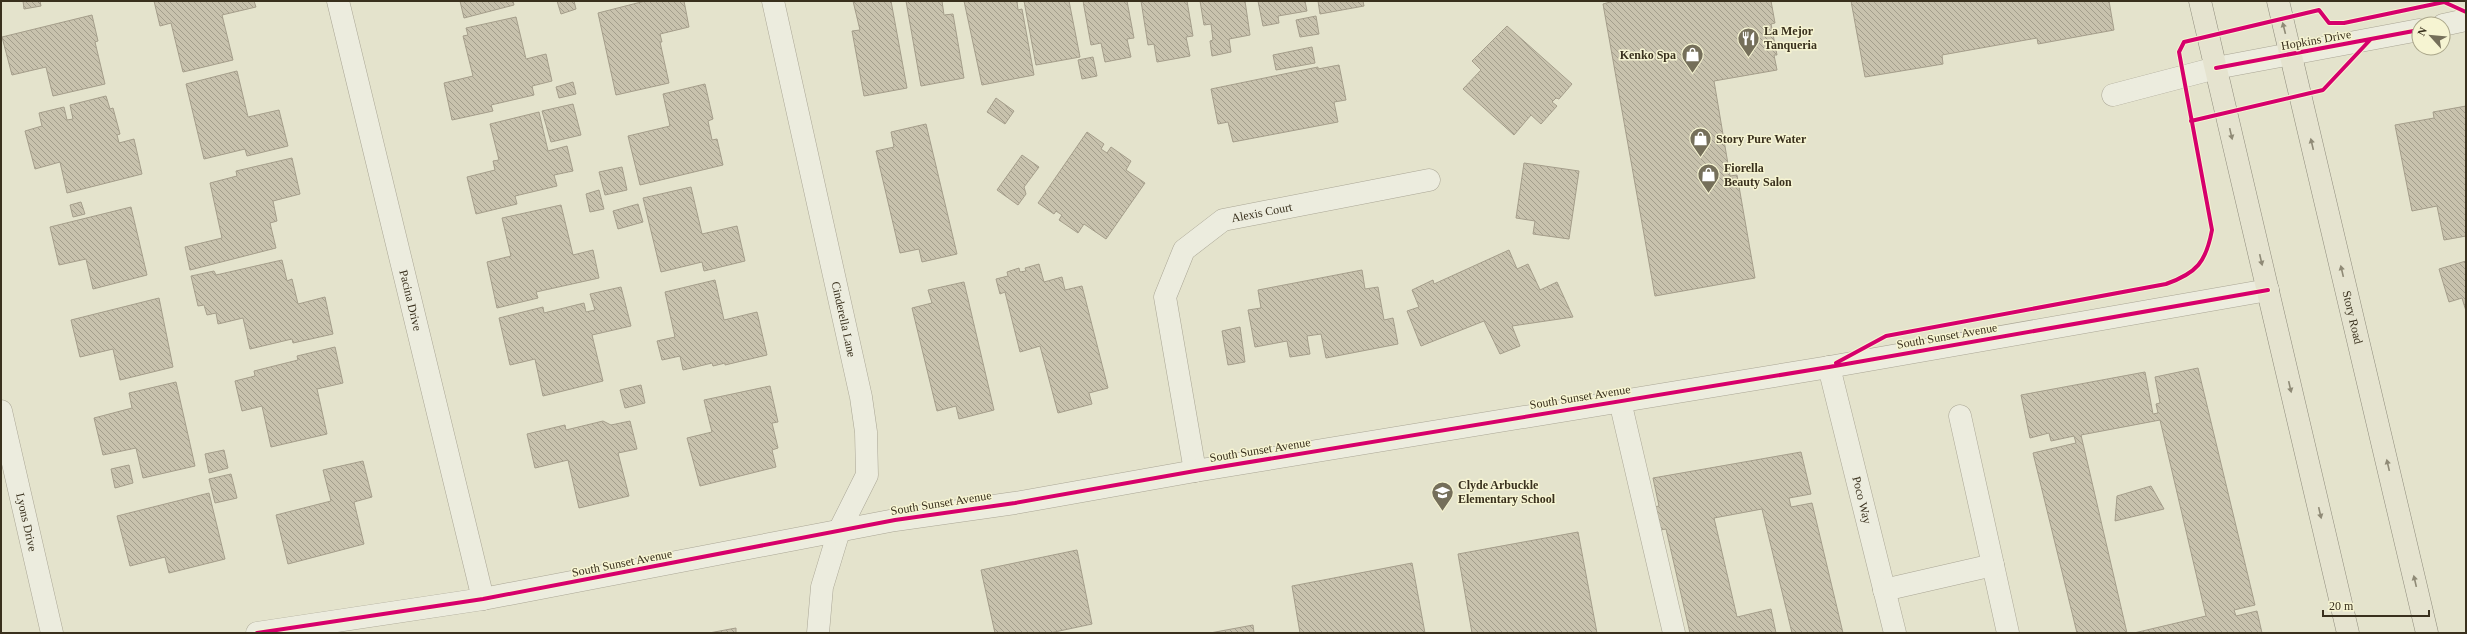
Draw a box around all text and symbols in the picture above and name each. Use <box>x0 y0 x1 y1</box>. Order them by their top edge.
north arrow <box>2411 16 2451 56</box>
one-way arrow <box>2281 21 2287 33</box>
place label: La Mejor Tanqueria <box>1764 24 1817 52</box>
restaurant icon: La Mejor Tanqueria <box>1735 25 1761 58</box>
text: N <box>2415 25 2429 38</box>
street label: Hopkins Drive <box>2280 27 2352 53</box>
shop icon: Kenko Spa <box>1679 42 1705 75</box>
place label: Kenko Spa <box>1620 48 1676 62</box>
shop icon: Story Pure Water <box>1688 126 1714 159</box>
one-way arrow <box>2229 127 2235 140</box>
place label: Story Pure Water <box>1716 132 1807 146</box>
one-way arrow <box>2308 138 2314 151</box>
place label: Fiorella Beauty Salon <box>1724 161 1792 189</box>
shop icon: Fiorella Beauty Salon <box>1696 162 1722 195</box>
street label: Alexis Court <box>1230 200 1294 225</box>
one-way arrow <box>2258 254 2264 266</box>
one-way arrow <box>2338 265 2344 277</box>
street label: Pacina Drive <box>396 268 425 332</box>
street label: Cinderella Lane <box>829 280 859 358</box>
street label: Story Road <box>2340 289 2366 345</box>
street label: South Sunset Avenue <box>1896 320 1998 352</box>
one-way arrow <box>2288 381 2294 393</box>
street label: South Sunset Avenue <box>1529 382 1631 412</box>
street label: South Sunset Avenue <box>1209 435 1311 465</box>
one-way arrow <box>2385 459 2391 471</box>
street label: Poco Way <box>1849 475 1875 525</box>
place label: Clyde Arbuckle Elementary School <box>1458 478 1556 506</box>
school or university icon: Clyde Arbuckle Elementary School <box>1429 479 1455 512</box>
street label: South Sunset Avenue <box>890 488 992 518</box>
street label: Lyons Drive <box>13 491 40 553</box>
one-way arrow <box>2317 507 2323 520</box>
street label: South Sunset Avenue <box>571 546 673 580</box>
one-way arrow <box>2412 575 2418 587</box>
scale bar <box>2323 592 2429 618</box>
text: 20 m <box>2329 599 2354 613</box>

